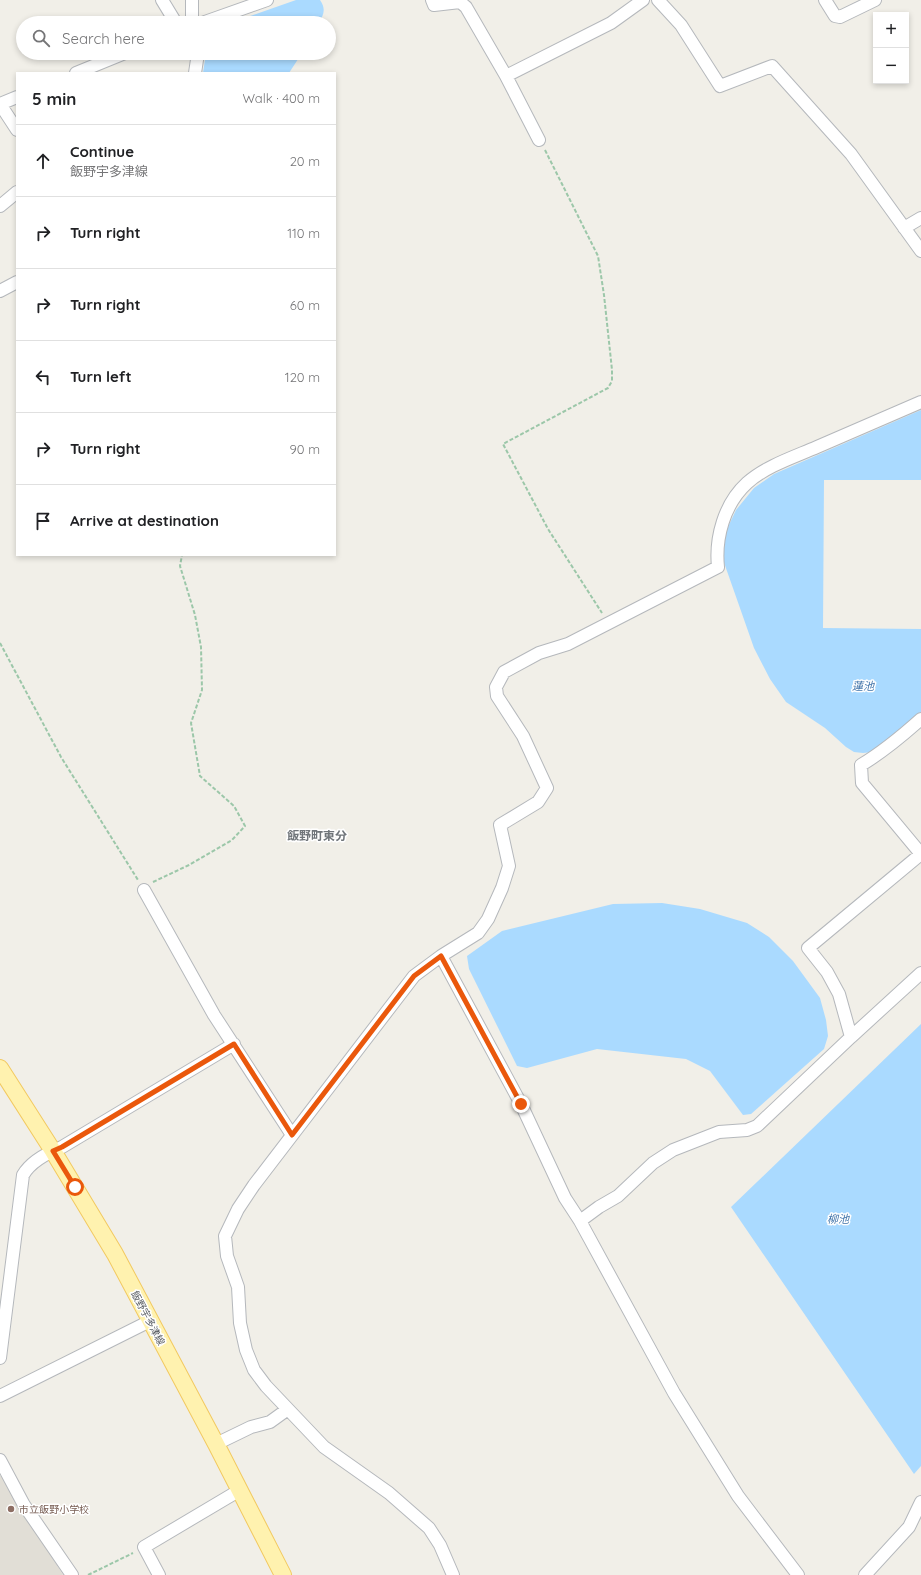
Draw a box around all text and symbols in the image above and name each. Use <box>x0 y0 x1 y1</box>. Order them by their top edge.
map controls <box>873 12 909 84</box>
button: + <box>873 12 909 48</box>
search box <box>16 16 336 60</box>
icon: search <box>30 27 52 49</box>
text: Search here <box>62 29 145 48</box>
button: − <box>873 48 909 84</box>
text: 5 min <box>32 88 76 109</box>
text: Walk · 400 m <box>242 90 320 106</box>
text: Continue <box>70 142 134 161</box>
icon: ahead <box>32 150 54 172</box>
text: 20 m <box>290 153 320 169</box>
text: 飯野宇多津線 <box>70 163 148 179</box>
icon: right <box>32 222 54 244</box>
text: Turn right <box>70 223 141 242</box>
text: 110 m <box>287 225 320 241</box>
icon: right <box>32 294 54 316</box>
text: Turn right <box>70 295 141 314</box>
text: 60 m <box>290 297 320 313</box>
icon: left <box>32 366 54 388</box>
text: Turn left <box>70 367 132 386</box>
text: 120 m <box>285 369 320 385</box>
icon: right <box>32 438 54 460</box>
text: Turn right <box>70 439 141 458</box>
text: 90 m <box>290 441 320 457</box>
icon: arrive <box>32 510 54 532</box>
text: Arrive at destination <box>70 511 219 530</box>
water label: 蓮池 <box>852 679 875 693</box>
district label: 飯野町東分 <box>287 828 347 843</box>
route end <box>512 1095 530 1113</box>
route start <box>66 1178 84 1196</box>
water label: 柳池 <box>827 1212 850 1226</box>
street label: 飯野宇多津線 <box>128 1288 168 1348</box>
place label: 市立飯野小学校 <box>19 1503 89 1516</box>
marker: 市立飯野小学校 <box>6 1504 16 1514</box>

